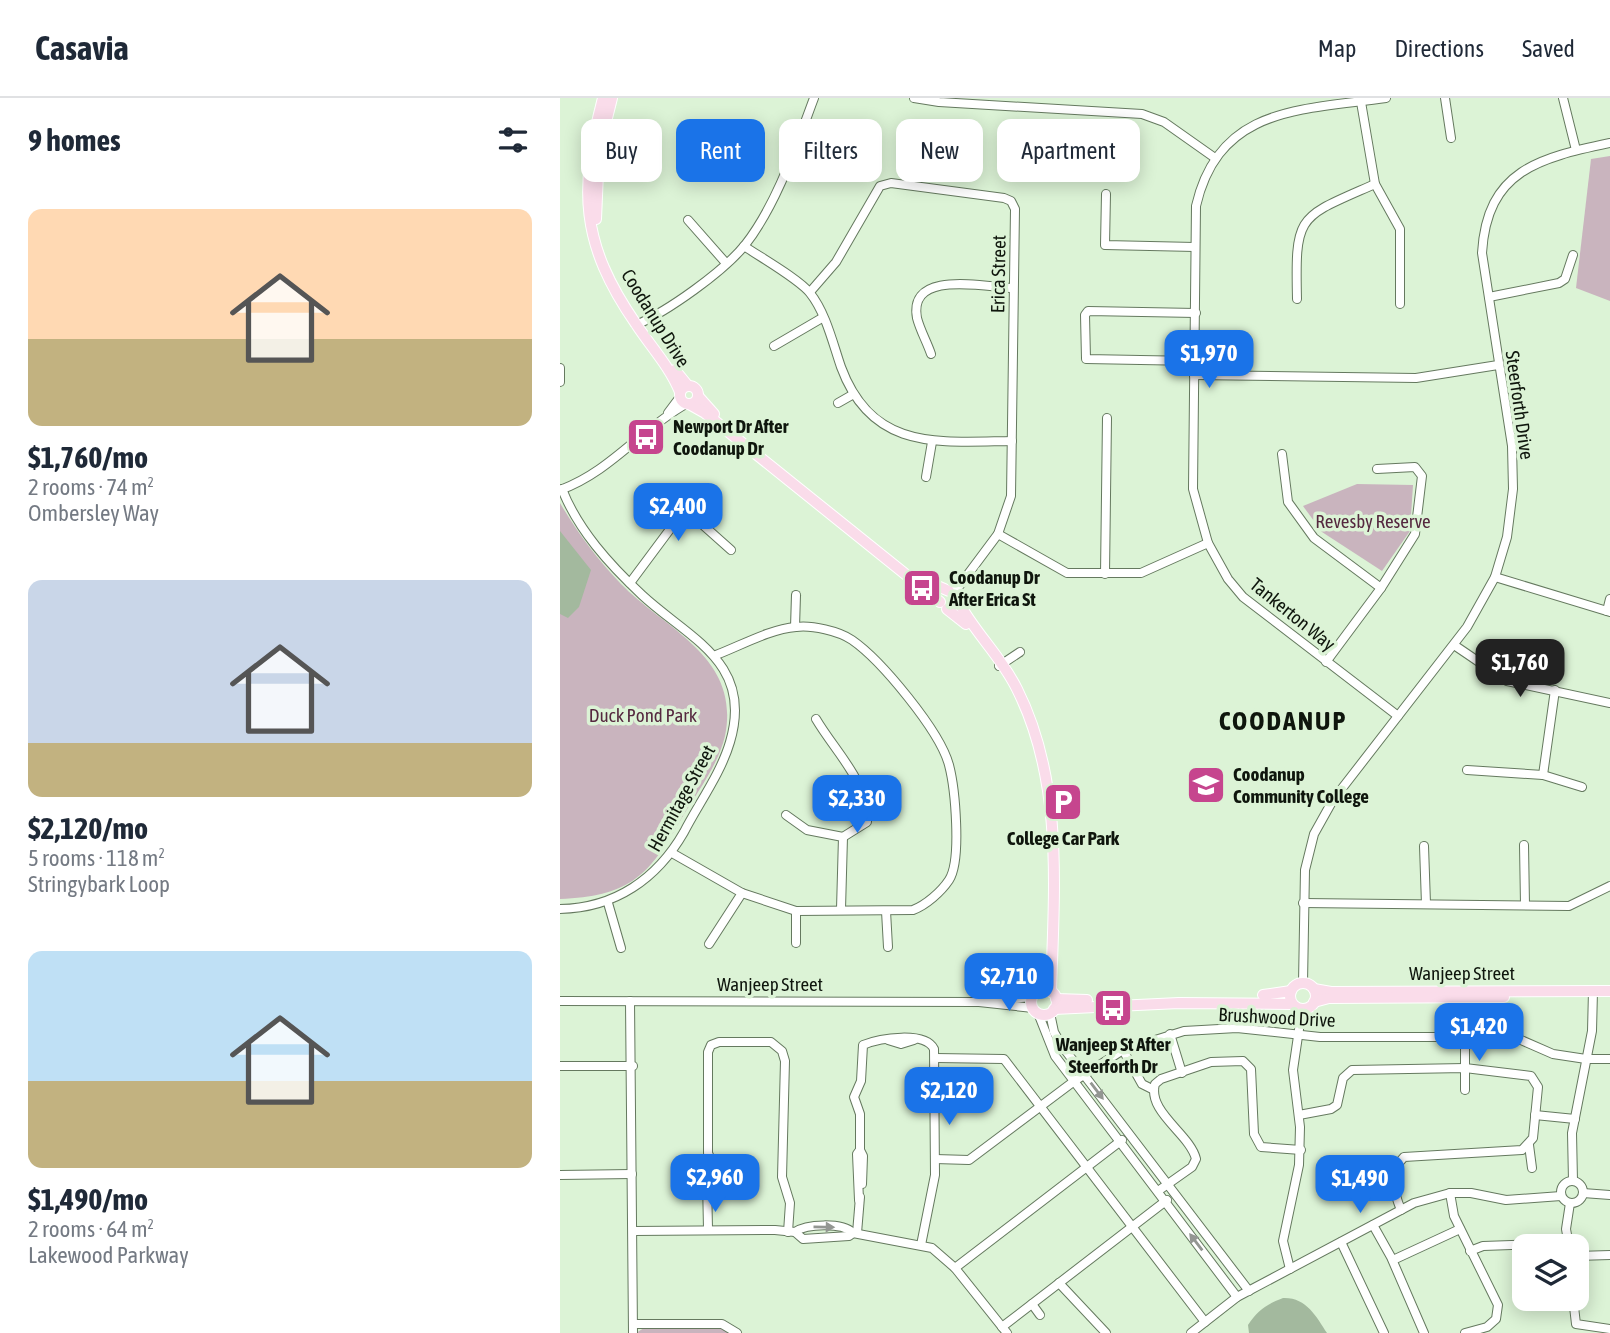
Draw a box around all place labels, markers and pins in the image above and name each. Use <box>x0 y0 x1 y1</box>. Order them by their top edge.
pin: $1,970 <box>1152 330 1266 390</box>
place label: Newport Dr After Coodanup Dr <box>673 415 789 459</box>
bus stop icon: Newport Dr After Coodanup Dr <box>625 416 667 458</box>
pin: $2,400 <box>621 484 735 543</box>
place label: Coodanup Dr After Erica St <box>948 566 1040 610</box>
bus stop icon: Coodanup Dr After Erica St <box>901 567 943 609</box>
pin: $1,760 <box>1463 640 1577 699</box>
place label: Coodanup Community College <box>1233 763 1369 807</box>
school or university icon: Coodanup Community College <box>1185 764 1227 806</box>
pin: $2,330 <box>800 776 914 835</box>
parking icon: College Car Park <box>1042 781 1084 823</box>
place label: College Car Park <box>1007 827 1120 849</box>
pin: $2,710 <box>952 954 1066 1013</box>
bus stop icon: Wanjeep St After Steerforth Dr <box>1092 987 1134 1029</box>
pin: $1,420 <box>1422 1004 1536 1063</box>
place label: Wanjeep St After Steerforth Dr <box>1055 1033 1171 1077</box>
pin: $2,120 <box>892 1068 1006 1127</box>
pin: $2,960 <box>658 1154 772 1214</box>
pin: $1,490 <box>1303 1156 1417 1215</box>

